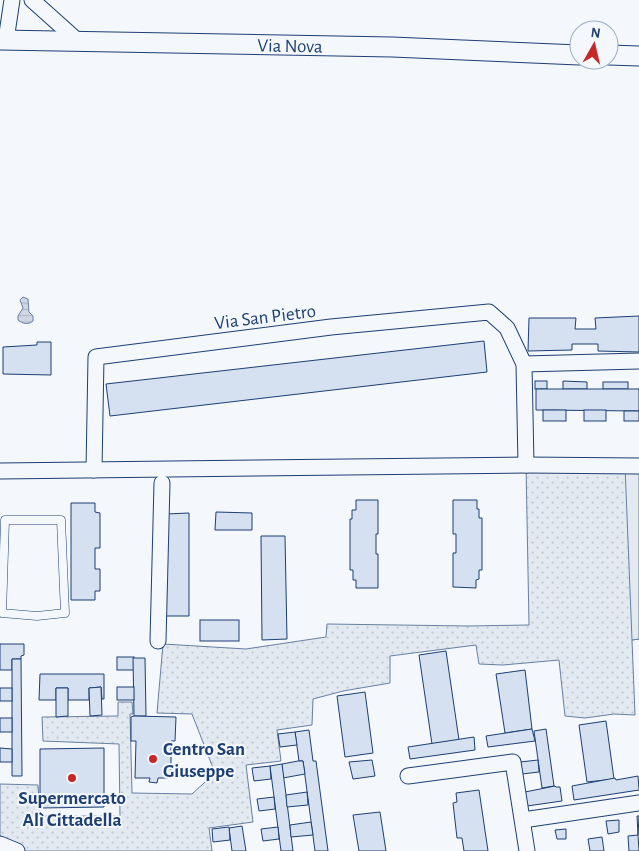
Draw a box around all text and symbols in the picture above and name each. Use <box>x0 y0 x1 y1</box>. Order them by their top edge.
north arrow <box>569 20 619 70</box>
text: N <box>590 26 601 41</box>
street label: Via Nova <box>257 36 323 57</box>
street label: Via San Pietro <box>213 302 317 333</box>
place label: Centro San Giuseppe <box>163 740 245 781</box>
marker: Centro San Giuseppe <box>147 753 159 765</box>
marker: Supermercato Alì Cittadella <box>66 772 78 784</box>
place label: Supermercato Alì Cittadella <box>18 789 126 830</box>

